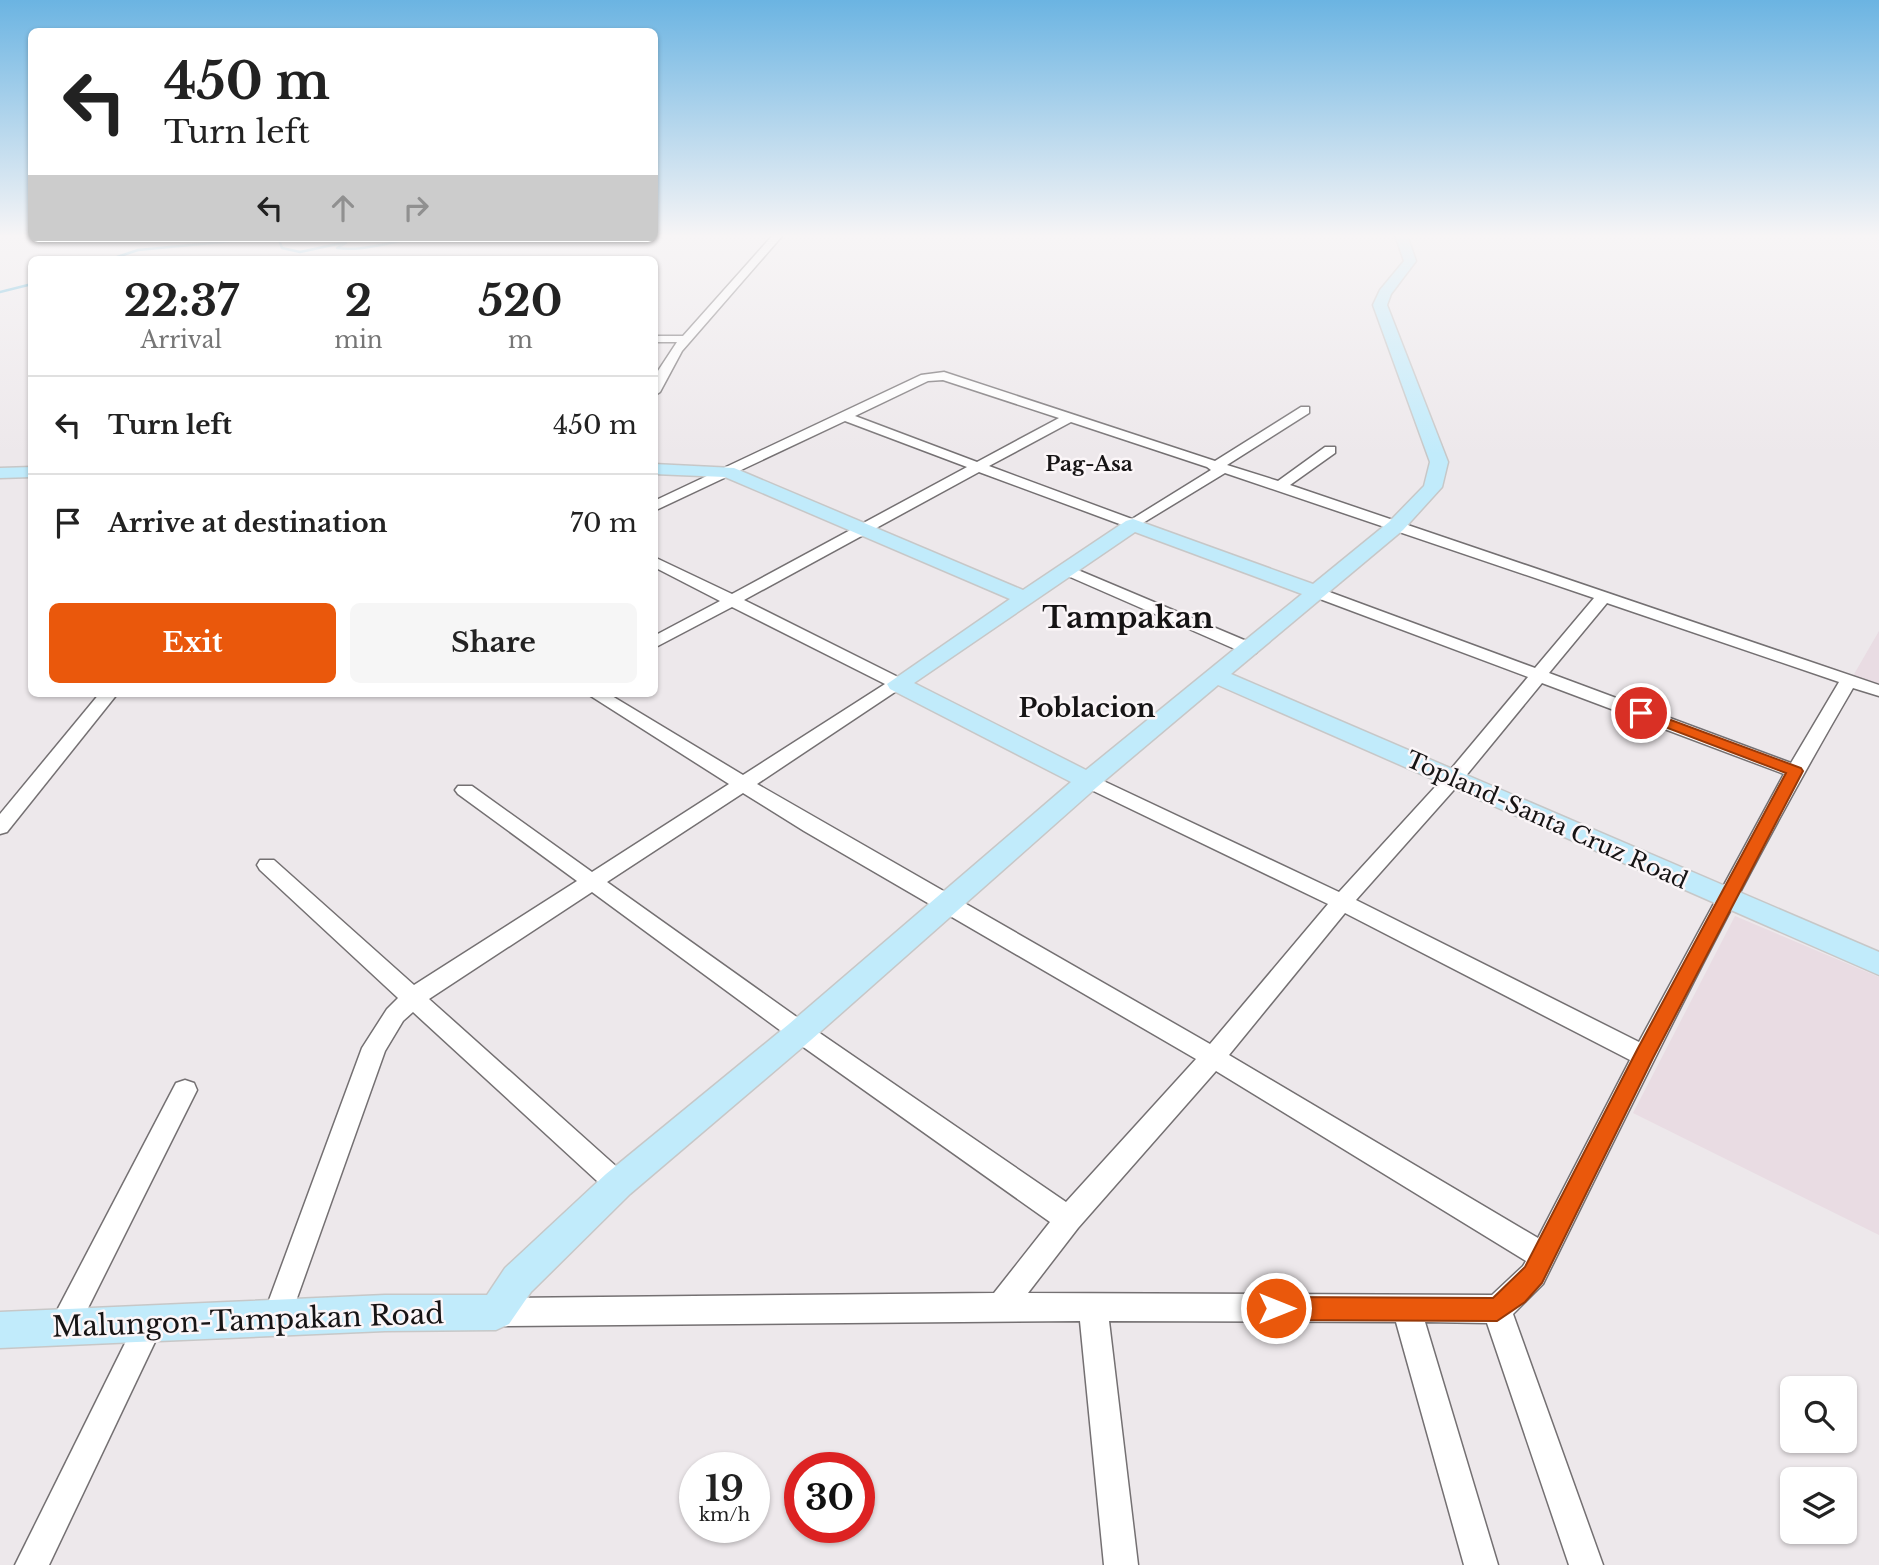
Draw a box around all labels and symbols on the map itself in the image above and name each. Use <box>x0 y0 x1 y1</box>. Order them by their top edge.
district label: Pag-Asa <box>1045 451 1133 477</box>
district label: Tampakan <box>1042 599 1214 636</box>
pin <box>1611 683 1671 743</box>
district label: Poblacion <box>1019 692 1156 724</box>
street label: Topland-Santa Cruz Road <box>1402 745 1692 895</box>
position arrow <box>1239 1271 1313 1345</box>
street label: Malungon-Tampakan Road <box>51 1296 445 1345</box>
speed limit sign: 30 <box>784 1452 875 1543</box>

